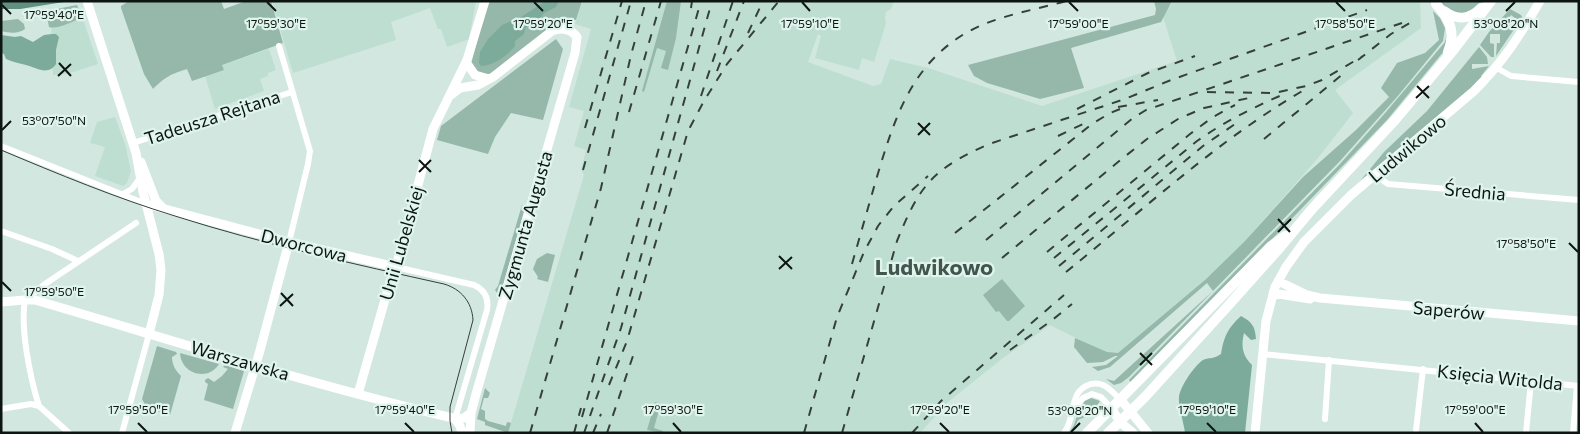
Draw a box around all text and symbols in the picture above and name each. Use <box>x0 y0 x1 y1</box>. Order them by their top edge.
text: 17°59'40"E <box>24 7 84 21</box>
text: 17°59'30"E <box>246 16 306 30</box>
text: 17°59'20"E <box>513 16 573 30</box>
text: 17°59'10"E <box>781 16 839 30</box>
text: 17°59'00"E <box>1047 16 1109 30</box>
text: 17°58'50"E <box>1315 16 1375 30</box>
text: 53°08'20"N <box>1474 16 1538 30</box>
street label: Tadeusza Rejtana <box>141 85 283 149</box>
street label: Ludwikowo <box>1364 109 1450 187</box>
text: 53°07'50"N <box>22 113 86 127</box>
street label: Zygmunta Augusta <box>493 148 557 302</box>
street label: Średnia <box>1443 177 1507 205</box>
street label: Unii Lubelskiej <box>374 183 428 303</box>
street label: Dworcowa <box>259 224 349 266</box>
text: 17°58'50"E <box>1496 236 1556 250</box>
district label: Ludwikowo <box>875 253 993 280</box>
text: 17°59'50"E <box>24 284 84 298</box>
street label: Saperów <box>1412 296 1486 324</box>
street label: Warszawska <box>188 335 292 385</box>
street label: Księcia Witolda <box>1436 359 1564 395</box>
text: 17°59'50"E <box>108 402 168 416</box>
text: 17°59'40"E <box>375 402 435 416</box>
text: 17°59'30"E <box>643 402 703 416</box>
text: 17°59'20"E <box>910 402 970 416</box>
text: 17°59'10"E <box>1178 402 1236 416</box>
text: 17°59'00"E <box>1444 402 1506 416</box>
text: 53°08'20"N <box>1048 403 1112 417</box>

